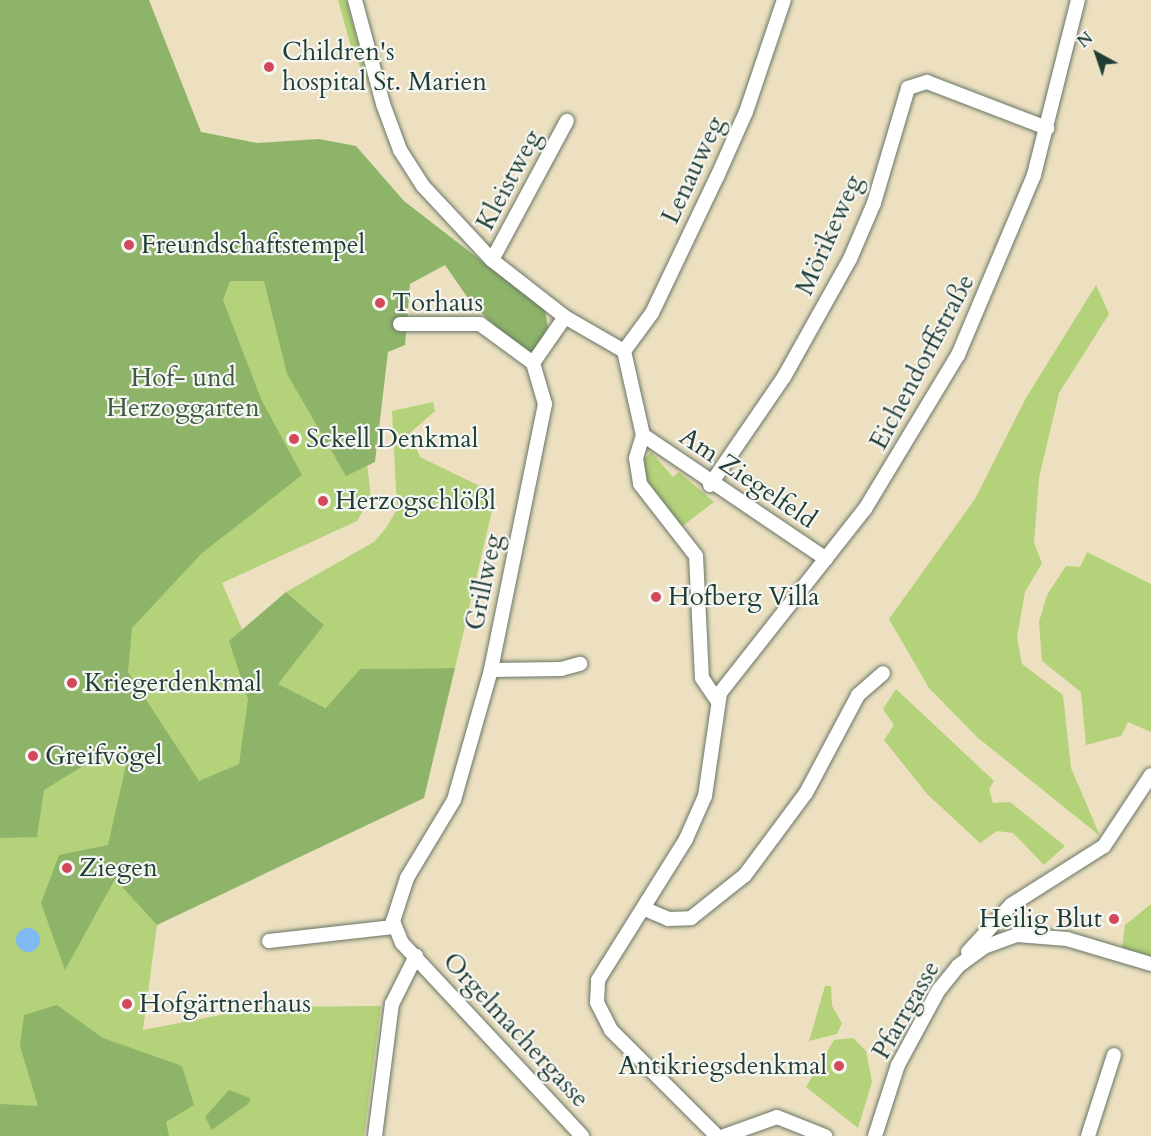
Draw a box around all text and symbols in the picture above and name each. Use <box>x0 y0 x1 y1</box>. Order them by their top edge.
north arrow <box>1067 24 1127 84</box>
text: N <box>1073 27 1098 53</box>
place label: Children's hospital St. Marien <box>282 36 487 98</box>
marker: Children's hospital St. Marien <box>260 58 278 76</box>
street label: Lenauweg <box>655 111 731 229</box>
street label: Kleistweg <box>470 124 548 236</box>
street label: Mörikeweg <box>789 170 869 300</box>
place label: Freundschaftstempel <box>141 229 365 261</box>
marker: Freundschaftstempel <box>122 238 136 252</box>
street label: Eichendorffstraße <box>863 269 981 455</box>
place label: Torhaus <box>392 287 483 319</box>
marker: Torhaus <box>373 296 387 310</box>
park label: Hof- und Herzoggarten <box>106 362 260 424</box>
street label: Am Ziegelfeld <box>674 421 822 535</box>
place label: Sckell Denkmal <box>306 423 478 455</box>
marker: Sckell Denkmal <box>287 432 301 446</box>
place label: Herzogschlößl <box>335 485 496 517</box>
marker: Herzogschlößl <box>316 494 330 508</box>
street label: Grillweg <box>459 531 509 633</box>
place label: Hofberg Villa <box>668 581 819 613</box>
marker: Hofberg Villa <box>649 590 663 604</box>
place label: Kriegerdenkmal <box>84 667 262 699</box>
marker: Kriegerdenkmal <box>65 676 79 690</box>
place label: Greifvögel <box>45 740 162 772</box>
marker: Greifvögel <box>26 749 40 763</box>
place label: Ziegen <box>79 852 158 884</box>
marker: Ziegen <box>60 861 74 875</box>
place label: Heilig Blut <box>979 903 1102 935</box>
marker: Heilig Blut <box>1107 912 1121 926</box>
street label: Orgelmachergasse <box>436 946 596 1114</box>
street label: Pfarrgasse <box>865 955 947 1065</box>
place label: Hofgärtnerhaus <box>139 988 311 1020</box>
marker: Hofgärtnerhaus <box>120 997 134 1011</box>
place label: Antikriegsdenkmal <box>618 1050 827 1082</box>
marker: Antikriegsdenkmal <box>832 1059 846 1073</box>

